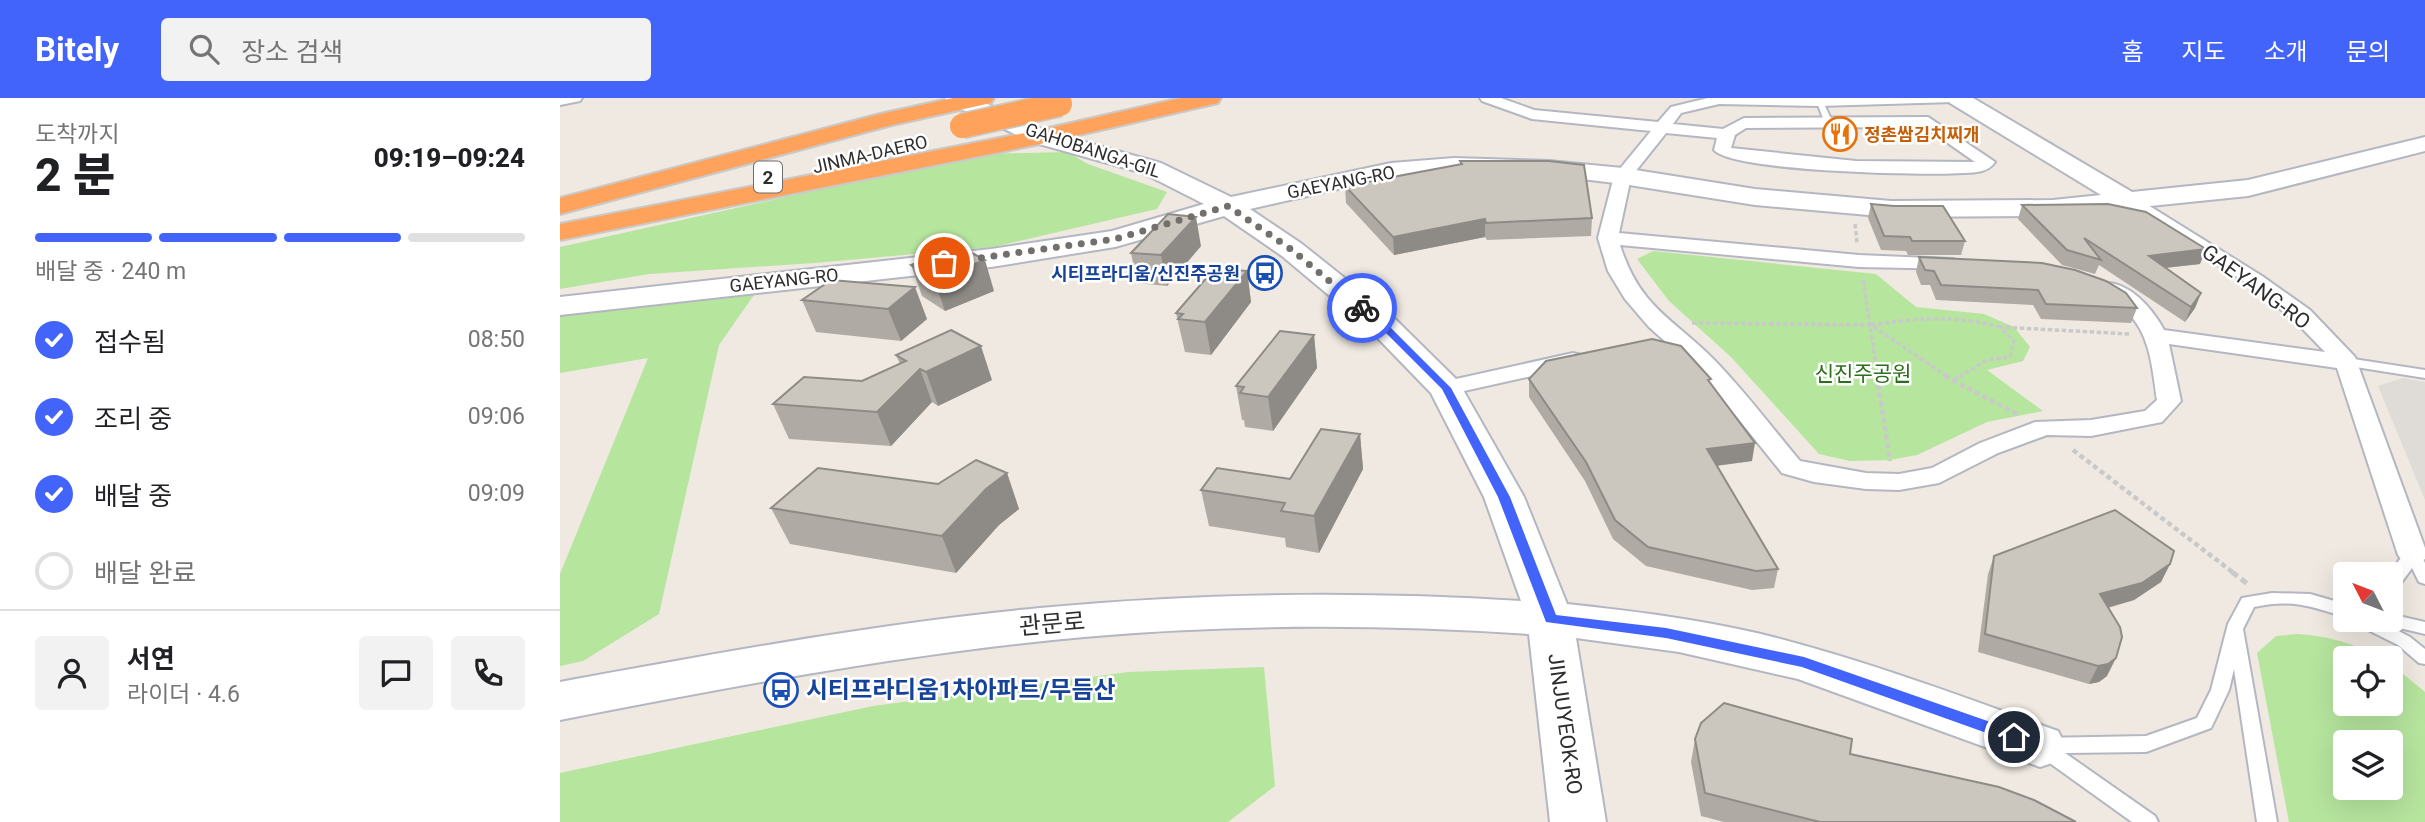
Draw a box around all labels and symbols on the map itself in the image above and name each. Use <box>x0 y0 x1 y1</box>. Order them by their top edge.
restaurant icon: 정촌쌈김치찌개 <box>1821 115 1859 153</box>
street label: GAHOBANGA-GIL <box>1023 118 1164 182</box>
place label: 정촌쌈김치찌개 <box>1864 124 1980 145</box>
street label: JINMA-DAERO <box>810 131 930 177</box>
street label: GAEYANG-RO <box>1285 161 1397 203</box>
road number: 2 <box>754 162 782 192</box>
pin <box>914 233 974 293</box>
street label: GAEYANG-RO <box>2197 240 2315 334</box>
bus stop icon: 시티프라디움/신진주공원 <box>1246 254 1284 292</box>
place label: 시티프라디움/신진주공원 <box>1051 263 1240 284</box>
street label: GAEYANG-RO <box>728 264 840 296</box>
courier <box>1327 273 1397 343</box>
park label: 신진주공원 <box>1815 362 1911 386</box>
north arrow <box>2333 562 2403 632</box>
street label: 관문로 <box>1018 607 1086 641</box>
street label: JINJUYEOK-RO <box>1543 652 1587 796</box>
bus stop icon: 시티프라디움1차아파트/무듬산 <box>762 671 800 709</box>
place label: 시티프라디움1차아파트/무듬산 <box>806 676 1116 704</box>
pin <box>1984 707 2044 767</box>

